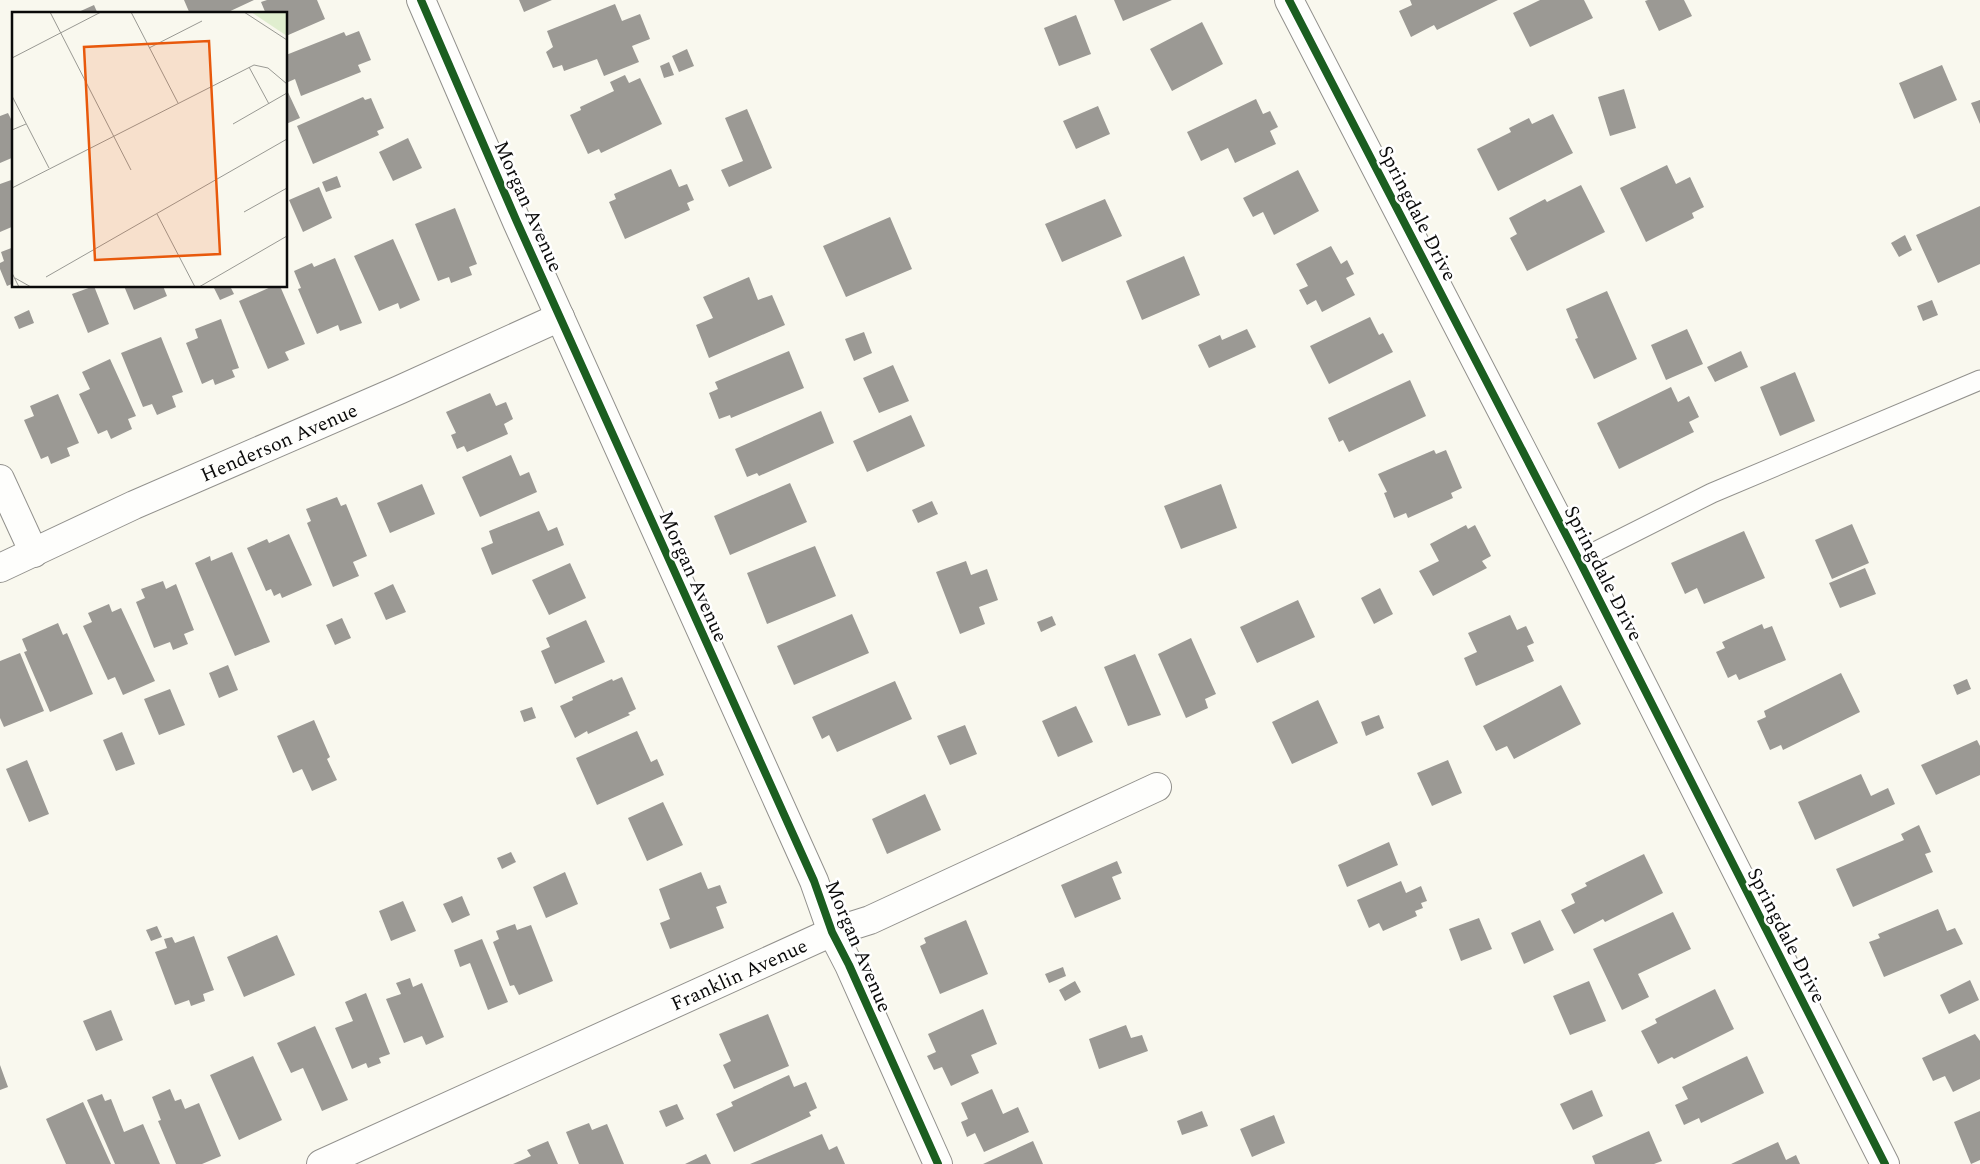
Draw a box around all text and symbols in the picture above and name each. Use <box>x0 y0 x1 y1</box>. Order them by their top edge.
inset map <box>12 12 288 288</box>
street label: Morgan Avenue <box>486 136 570 277</box>
street label: Springdale Drive <box>1370 140 1464 287</box>
street label: Henderson Avenue <box>196 396 363 490</box>
street label: Springdale Drive <box>1556 500 1650 647</box>
street label: Morgan Avenue <box>651 506 735 647</box>
street label: Springdale Drive <box>1739 862 1833 1009</box>
street label: Morgan Avenue <box>817 876 899 1017</box>
street label: Franklin Avenue <box>666 931 813 1019</box>

